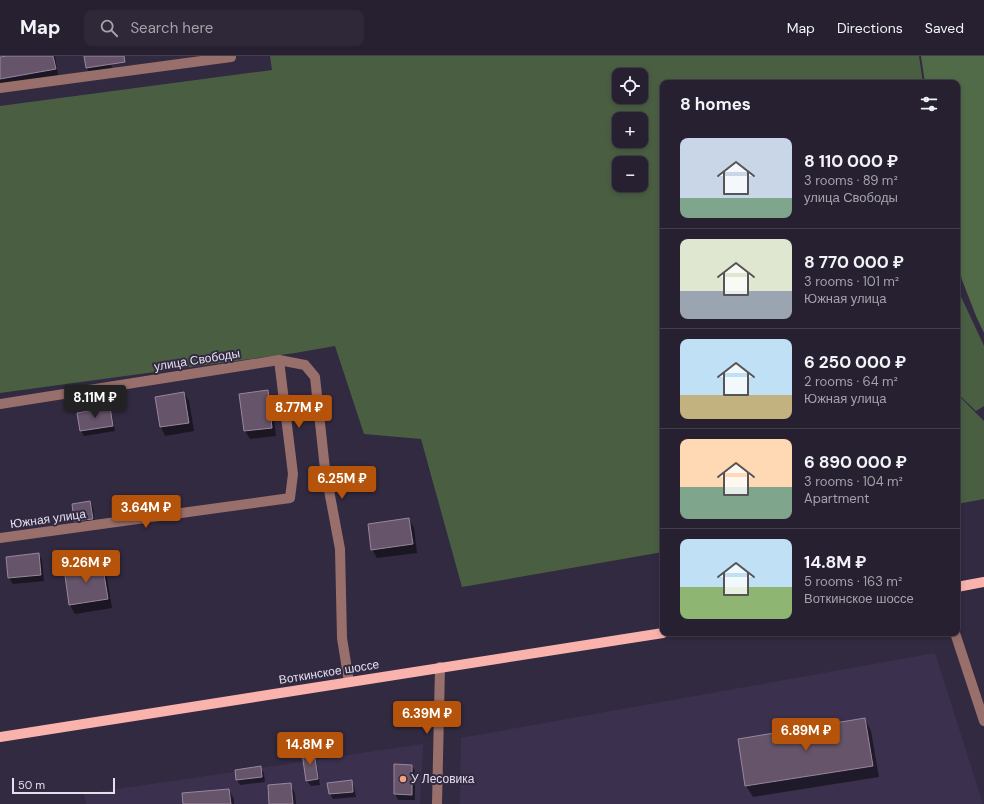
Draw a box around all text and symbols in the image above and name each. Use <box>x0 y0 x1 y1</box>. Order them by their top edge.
search box <box>84 10 364 46</box>
text: Map <box>20 15 60 40</box>
icon: search <box>98 17 120 39</box>
text: Search here <box>130 18 213 38</box>
text: Map <box>787 19 815 37</box>
text: Directions <box>837 19 903 37</box>
text: Saved <box>925 19 964 37</box>
map controls <box>612 68 648 192</box>
button: locate <box>612 68 648 104</box>
text: 8 homes <box>680 93 751 115</box>
icon: filters <box>918 93 940 115</box>
button: + <box>612 112 648 148</box>
text: 8 110 000 ₽ <box>804 150 898 172</box>
icon: home <box>712 154 760 202</box>
button: − <box>612 156 648 192</box>
text: 3 rooms · 89 m² <box>804 172 898 189</box>
text: улица Свободы <box>804 189 898 206</box>
text: 8 770 000 ₽ <box>804 251 904 273</box>
icon: home <box>712 255 760 303</box>
text: 3 rooms · 101 m² <box>804 273 899 290</box>
text: Южная улица <box>804 290 886 307</box>
street label: улица Свободы <box>153 345 241 375</box>
text: 6 250 000 ₽ <box>804 351 906 373</box>
icon: home <box>712 355 760 403</box>
text: 2 rooms · 64 m² <box>804 373 898 390</box>
pin: 8.11M ₽ <box>58 385 132 419</box>
text: 8.11M ₽ <box>73 389 117 406</box>
text: Южная улица <box>804 390 886 407</box>
pin: 8.77M ₽ <box>262 395 336 429</box>
text: 8.77M ₽ <box>275 399 323 416</box>
text: 6 890 000 ₽ <box>804 451 907 473</box>
icon: home <box>712 455 760 503</box>
pin: 6.25M ₽ <box>305 466 379 500</box>
text: 6.25M ₽ <box>317 470 367 487</box>
text: 3 rooms · 104 m² <box>804 473 903 490</box>
text: Apartment <box>804 490 869 507</box>
pin: 3.64M ₽ <box>109 495 183 529</box>
text: 3.64M ₽ <box>121 499 171 516</box>
street label: Южная улица <box>9 506 87 532</box>
pin: 9.26M ₽ <box>49 550 123 584</box>
text: 14.8M ₽ <box>804 551 866 573</box>
text: 9.26M ₽ <box>61 554 111 571</box>
icon: home <box>712 555 760 603</box>
text: 5 rooms · 163 m² <box>804 573 902 590</box>
text: Воткинское шоссе <box>804 590 914 607</box>
street label: Воткинское шоссе <box>278 656 381 688</box>
pin: 6.39M ₽ <box>390 701 464 735</box>
text: 6.39M ₽ <box>402 705 452 722</box>
pin: 6.89M ₽ <box>769 718 843 752</box>
text: 6.89M ₽ <box>781 722 831 739</box>
pin: 14.8M ₽ <box>273 732 347 766</box>
text: 14.8M ₽ <box>286 736 334 753</box>
place label: У Лесовика <box>411 771 475 787</box>
marker: У Лесовика <box>398 774 408 784</box>
scale bar <box>12 776 115 795</box>
text: 50 m <box>18 778 45 792</box>

